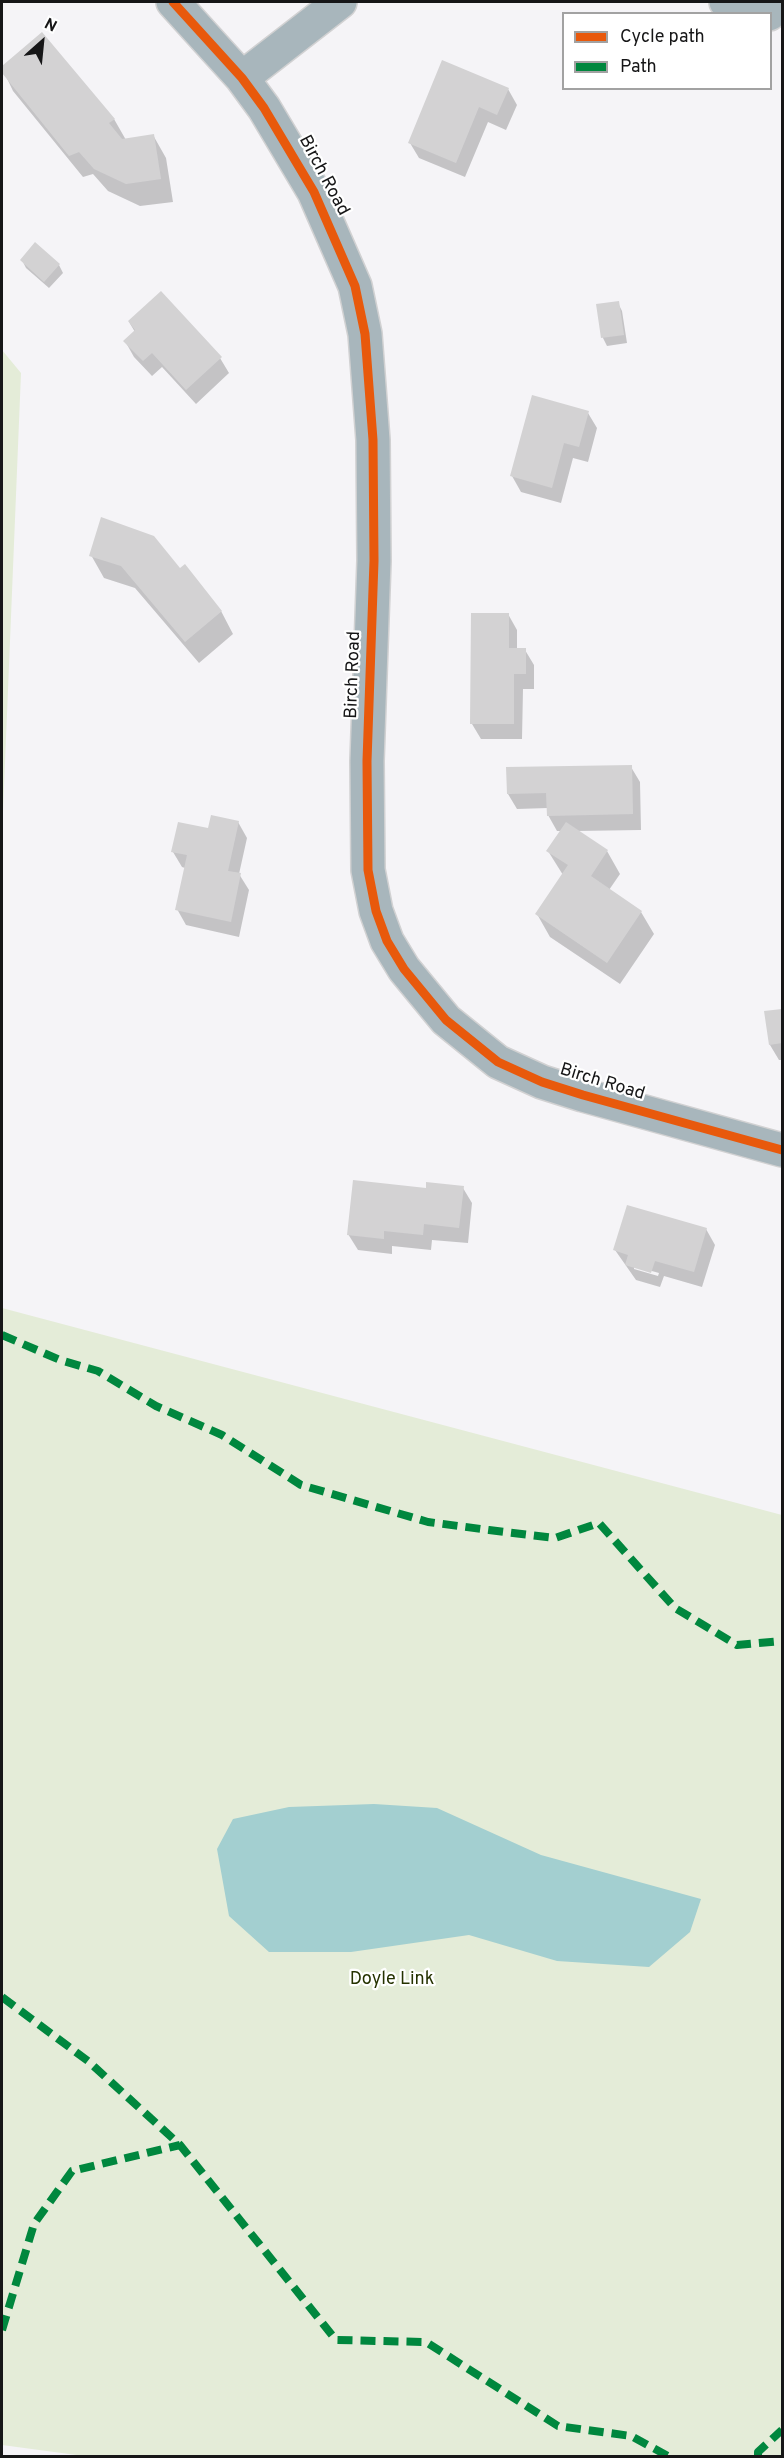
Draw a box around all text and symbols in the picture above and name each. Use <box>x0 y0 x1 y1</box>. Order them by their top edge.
north arrow <box>12 12 72 72</box>
legend <box>562 12 772 90</box>
text: N <box>41 14 60 37</box>
text: Cycle path <box>620 26 705 49</box>
text: Path <box>620 56 657 79</box>
street label: Birch Road <box>293 132 353 220</box>
street label: Birch Road <box>342 631 366 719</box>
street label: Birch Road <box>557 1060 647 1106</box>
park label: Doyle Link <box>350 1969 434 1991</box>

